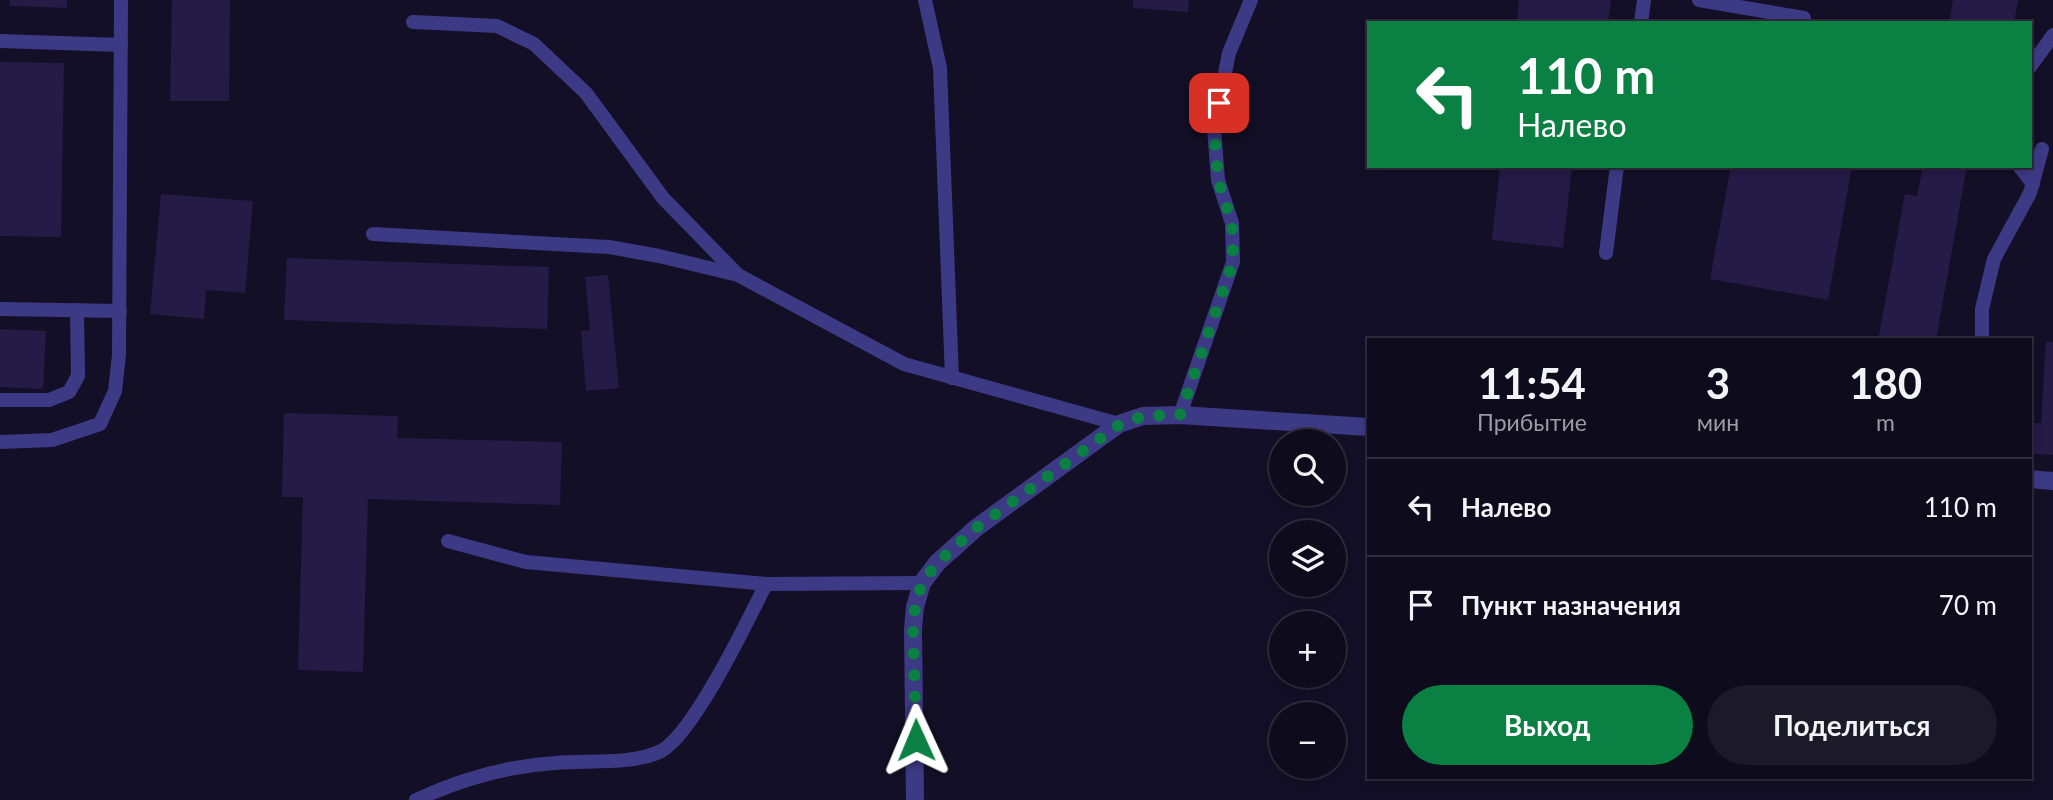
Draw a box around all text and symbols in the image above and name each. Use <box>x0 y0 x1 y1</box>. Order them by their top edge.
text: 110 m <box>1517 46 1655 104</box>
icon: left <box>1402 49 1493 140</box>
pin <box>1189 73 1249 133</box>
icon: arrive <box>1200 84 1238 122</box>
text: Налево <box>1517 105 1627 144</box>
text: 11:54 <box>1478 358 1586 408</box>
text: 3 <box>1706 358 1730 408</box>
text: 180 <box>1849 358 1922 408</box>
text: Прибытие <box>1477 408 1587 436</box>
text: мин <box>1697 408 1739 436</box>
text: m <box>1876 408 1895 436</box>
map controls <box>1269 429 1346 779</box>
button: search <box>1269 429 1346 506</box>
icon: left <box>1402 488 1440 526</box>
text: Налево <box>1461 491 1551 523</box>
text: 110 m <box>1924 491 1997 523</box>
button: layers <box>1269 520 1346 597</box>
icon: arrive <box>1402 586 1440 624</box>
text: Пункт назначения <box>1461 589 1681 621</box>
text: 70 m <box>1939 589 1997 621</box>
button: + <box>1269 611 1346 688</box>
button: Выход <box>1402 685 1693 765</box>
button: Поделиться <box>1707 685 1997 765</box>
button: − <box>1269 702 1346 779</box>
position arrow <box>879 703 953 777</box>

